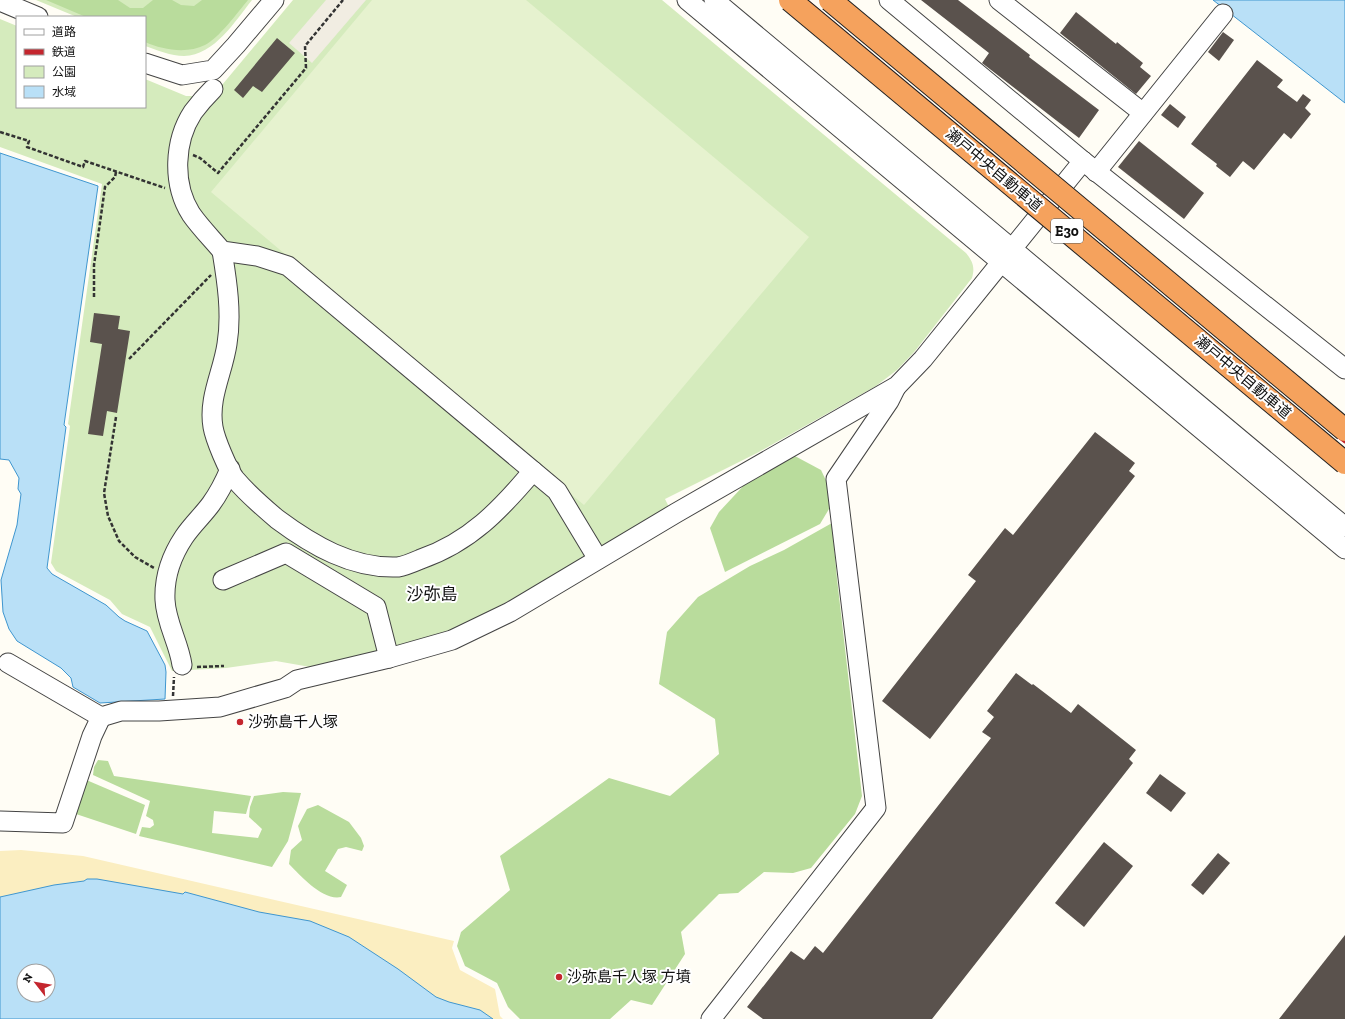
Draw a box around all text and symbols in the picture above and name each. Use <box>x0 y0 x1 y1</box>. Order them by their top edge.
legend <box>16 16 146 108</box>
text: 道路 <box>52 25 76 39</box>
text: 鉄道 <box>52 45 76 59</box>
text: 公園 <box>52 65 76 79</box>
text: 水域 <box>52 85 76 99</box>
street label: 瀬戸中央自動車道 <box>942 125 1046 215</box>
road number: E30 <box>1051 219 1083 243</box>
street label: 瀬戸中央自動車道 <box>1191 332 1295 422</box>
district label: 沙弥島 <box>407 584 458 604</box>
place label: 沙弥島千人塚 <box>248 713 338 731</box>
marker: 沙弥島千人塚 <box>235 717 245 727</box>
north arrow <box>16 963 56 1003</box>
place label: 沙弥島千人塚 方墳 <box>567 968 690 986</box>
text: N <box>20 971 36 985</box>
marker: 沙弥島千人塚 方墳 <box>554 972 564 982</box>

